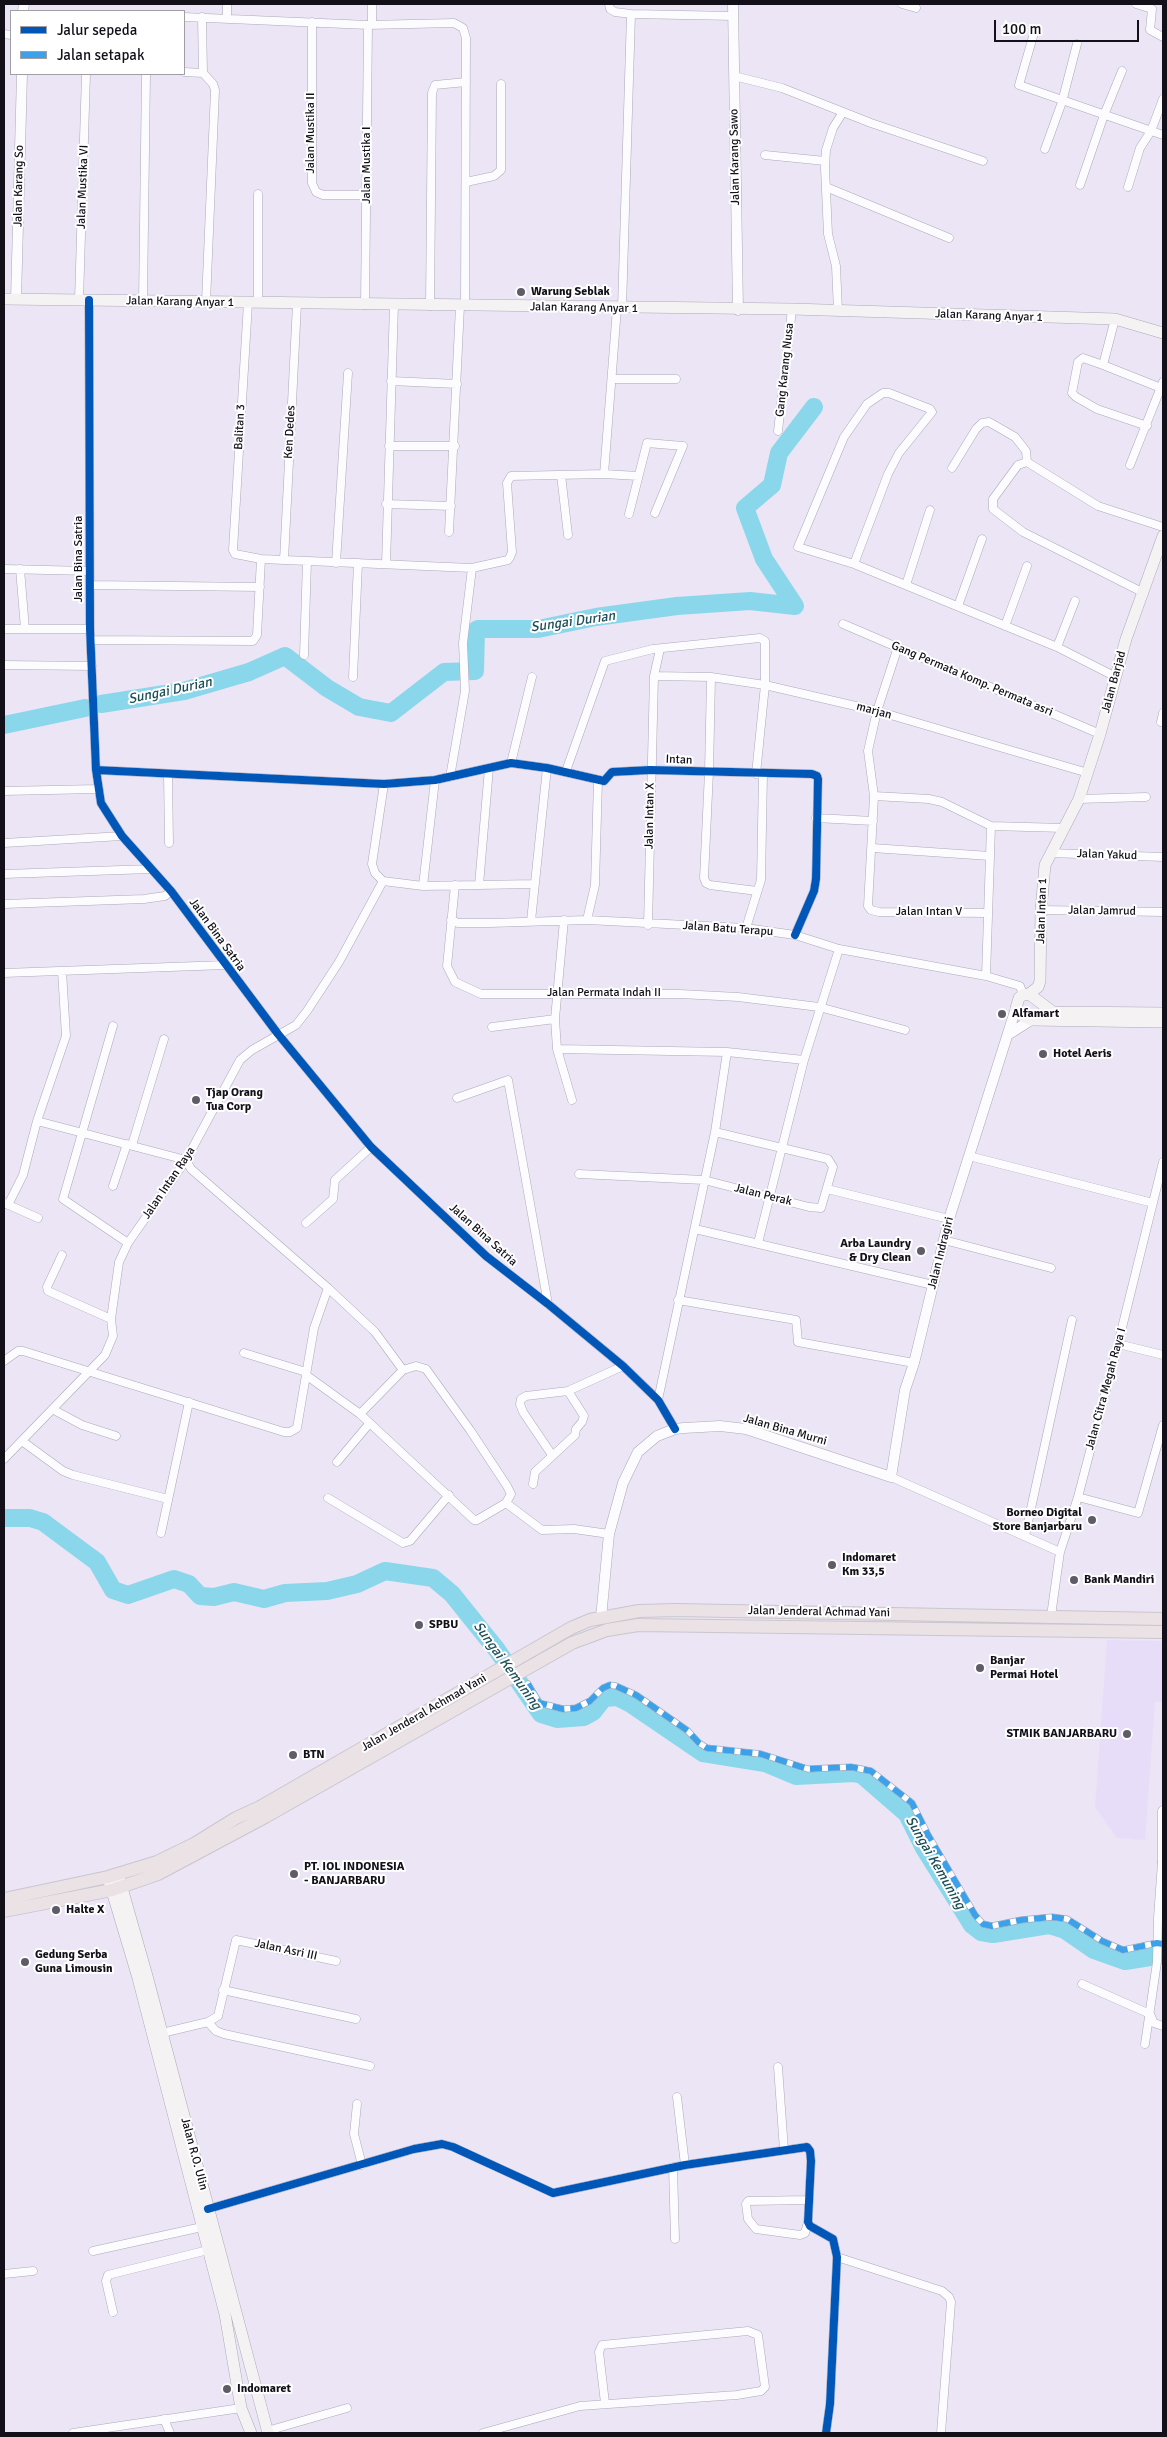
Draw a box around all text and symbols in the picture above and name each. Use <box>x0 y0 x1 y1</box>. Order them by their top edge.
legend <box>10 10 185 75</box>
scale bar <box>997 10 1142 42</box>
text: 100 m <box>1002 20 1042 38</box>
text: Jalur sepeda <box>57 21 137 39</box>
text: Jalan setapak <box>57 46 144 64</box>
street label: Jalan Mustika II <box>304 93 318 173</box>
street label: Jalan Karang Sawo <box>727 109 743 205</box>
street label: Jalan Mustika I <box>360 126 374 204</box>
street label: Jalan Karang So <box>11 145 27 227</box>
street label: Jalan Mustika VI <box>74 145 92 229</box>
place label: Warung Seblak <box>531 285 610 299</box>
marker: Warung Seblak <box>515 286 527 298</box>
street label: Jalan Karang Anyar 1 <box>126 294 234 310</box>
street label: Jalan Karang Anyar 1 <box>530 300 638 316</box>
street label: Jalan Karang Anyar 1 <box>935 307 1043 325</box>
street label: Gang Karang Nusa <box>773 322 797 418</box>
street label: Balitan 3 <box>232 404 248 450</box>
street label: Ken Dedes <box>281 405 299 459</box>
street label: Jalan Bina Satria <box>72 516 86 602</box>
water label: Sungai Durian <box>530 608 616 636</box>
street label: Gang Permata Komp. Permata asri <box>889 638 1055 720</box>
street label: Jalan Barjad <box>1099 649 1129 715</box>
water label: Sungai Durian <box>127 674 213 708</box>
street label: marjan <box>855 699 893 723</box>
street label: Intan <box>665 752 693 768</box>
street label: Jalan Intan X <box>642 783 658 849</box>
street label: Jalan Yakud <box>1077 847 1137 863</box>
street label: Jalan Intan 1 <box>1034 878 1050 944</box>
street label: Jalan Bina Satria <box>186 896 248 974</box>
street label: Jalan Jamrud <box>1068 903 1136 919</box>
street label: Jalan Intan V <box>896 905 962 919</box>
street label: Jalan Batu Terapu <box>682 919 774 939</box>
street label: Jalan Permata Indah II <box>547 986 661 1000</box>
place label: Alfamart <box>1012 1007 1059 1021</box>
marker: Alfamart <box>996 1008 1008 1020</box>
place label: Hotel Aeris <box>1053 1047 1112 1061</box>
marker: Hotel Aeris <box>1037 1048 1049 1060</box>
place label: Tjap Orang Tua Corp <box>206 1086 263 1114</box>
marker: Tjap Orang Tua Corp <box>190 1094 202 1106</box>
street label: Jalan Intan Raya <box>140 1144 198 1222</box>
street label: Jalan Perak <box>733 1181 793 1209</box>
street label: Jalan Bina Satria <box>446 1201 520 1269</box>
street label: Jalan Indragiri <box>925 1215 957 1291</box>
place label: Arba Laundry & Dry Clean <box>840 1237 911 1265</box>
marker: Arba Laundry & Dry Clean <box>915 1245 927 1257</box>
street label: Jalan Citra Megah Raya I <box>1083 1326 1129 1452</box>
street label: Jalan Bina Murni <box>742 1411 828 1449</box>
place label: Borneo Digital Store Banjarbaru <box>993 1506 1082 1534</box>
marker: Borneo Digital Store Banjarbaru <box>1086 1514 1098 1526</box>
place label: Indomaret Km 33,5 <box>842 1551 896 1579</box>
marker: Indomaret Km 33,5 <box>826 1559 838 1571</box>
place label: Bank Mandiri <box>1084 1573 1154 1587</box>
marker: Bank Mandiri <box>1068 1574 1080 1586</box>
street label: Jalan Jenderal Achmad Yani <box>748 1604 890 1620</box>
place label: SPBU <box>429 1618 458 1632</box>
marker: SPBU <box>413 1619 425 1631</box>
water label: Sungai Kemuning <box>469 1619 545 1713</box>
place label: Banjar Permai Hotel <box>990 1654 1058 1682</box>
marker: Banjar Permai Hotel <box>974 1662 986 1674</box>
street label: Jalan Jenderal Achmad Yani <box>359 1671 489 1755</box>
place label: STMIK BANJARBARU <box>1007 1727 1117 1741</box>
marker: STMIK BANJARBARU <box>1121 1728 1133 1740</box>
place label: BTN <box>303 1748 325 1762</box>
marker: BTN <box>287 1749 299 1761</box>
water label: Sungai Kemuning <box>902 1813 968 1913</box>
place label: PT. IOL INDONESIA - BANJARBARU <box>304 1860 405 1888</box>
marker: PT. IOL INDONESIA - BANJARBARU <box>288 1868 300 1880</box>
place label: Halte X <box>66 1903 104 1917</box>
marker: Halte X <box>50 1904 62 1916</box>
street label: Jalan Asri III <box>253 1936 319 1964</box>
place label: Gedung Serba Guna Limousin <box>35 1948 113 1976</box>
marker: Gedung Serba Guna Limousin <box>19 1956 31 1968</box>
street label: Jalan R.O. Ulin <box>177 2116 211 2192</box>
place label: Indomaret <box>237 2382 291 2396</box>
marker: Indomaret <box>221 2383 233 2395</box>

